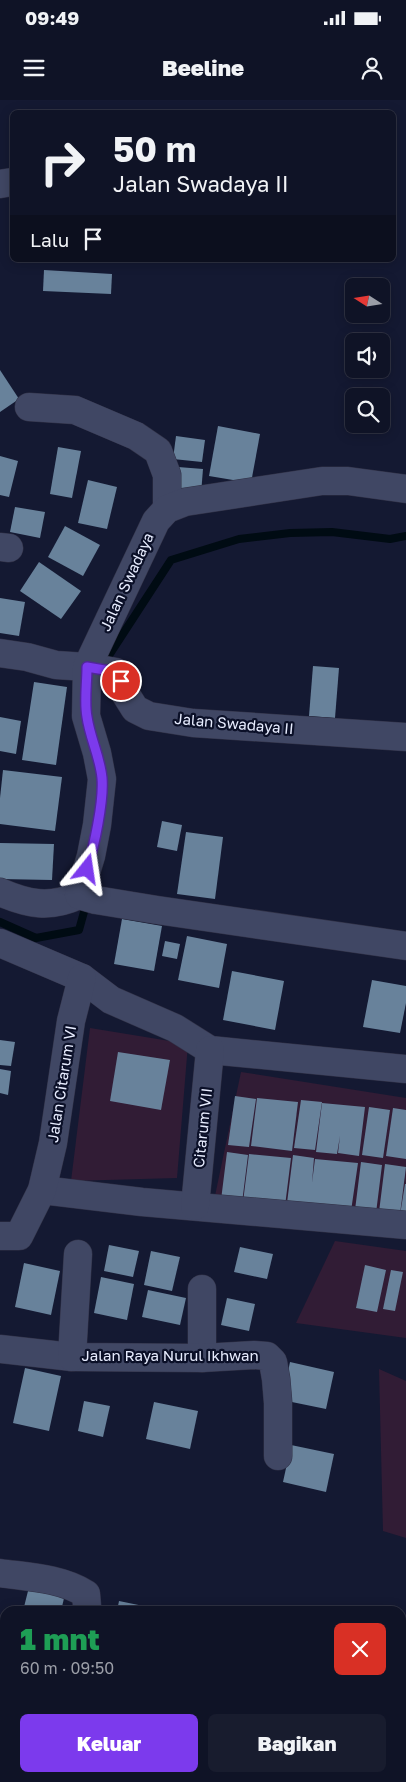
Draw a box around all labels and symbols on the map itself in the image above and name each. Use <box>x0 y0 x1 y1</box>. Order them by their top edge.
north arrow <box>345 278 390 322</box>
street label: Jalan Swadaya <box>95 529 157 634</box>
pin <box>100 660 142 702</box>
street label: Jalan Swadaya II <box>174 709 295 737</box>
position arrow <box>60 842 112 894</box>
street label: Jalan Citarum VI <box>43 1024 79 1144</box>
street label: Citarum VII <box>189 1087 215 1169</box>
street label: Jalan Raya Nurul Ikhwan <box>81 1346 259 1364</box>

